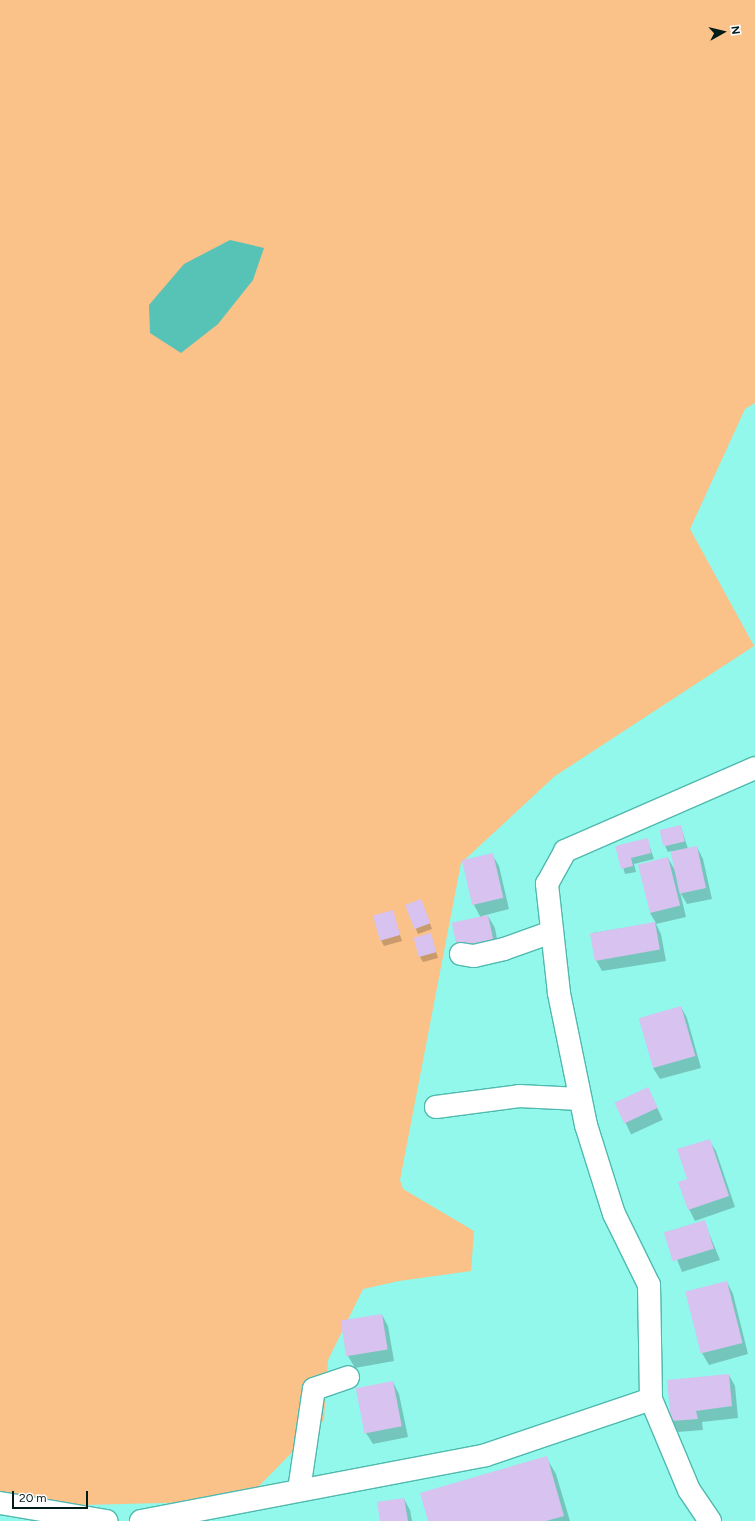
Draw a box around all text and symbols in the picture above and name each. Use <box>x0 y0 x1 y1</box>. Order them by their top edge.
north arrow <box>703 12 743 52</box>
text: N <box>728 25 742 35</box>
scale bar <box>14 1483 90 1509</box>
text: 20 m <box>19 1491 47 1505</box>

